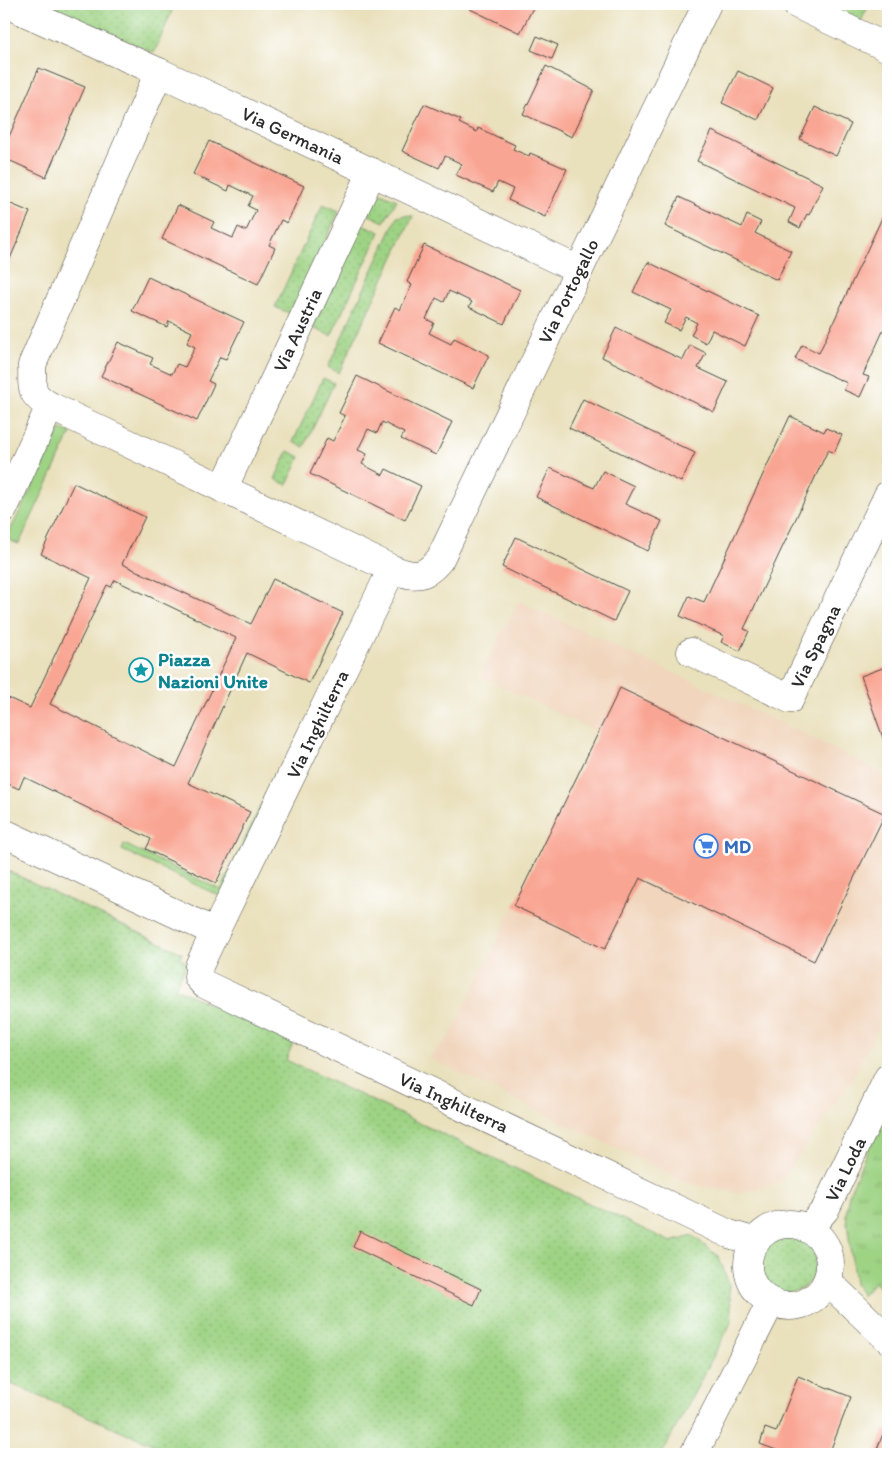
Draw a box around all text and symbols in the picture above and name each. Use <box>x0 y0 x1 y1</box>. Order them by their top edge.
street label: Via Germania <box>238 102 348 169</box>
street label: Via Portogallo <box>533 235 604 348</box>
street label: Via Austria <box>268 285 327 376</box>
street label: Via Spagna <box>785 600 846 692</box>
place label: Piazza Nazioni Unite <box>158 648 268 693</box>
place icon: Piazza Nazioni Unite <box>128 657 154 683</box>
street label: Via Inghilterra <box>281 666 354 782</box>
supermarket icon: MD <box>693 833 719 859</box>
place label: MD <box>724 835 751 858</box>
street label: Via Inghilterra <box>395 1067 512 1138</box>
street label: Via Loda <box>820 1133 871 1205</box>

